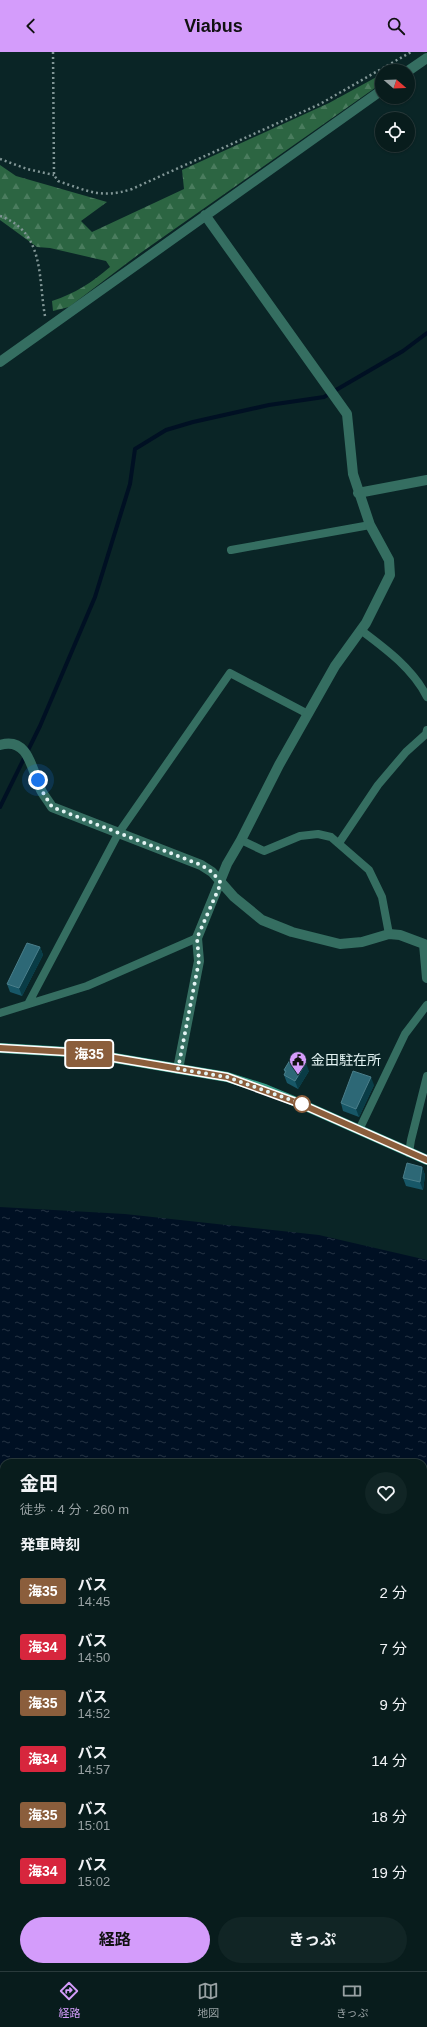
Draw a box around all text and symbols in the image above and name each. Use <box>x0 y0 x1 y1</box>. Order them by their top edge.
icon: back <box>20 15 42 37</box>
icon: search <box>385 15 407 37</box>
text: Viabus <box>184 16 243 36</box>
north arrow <box>375 64 415 104</box>
map controls <box>375 64 415 152</box>
button: locate <box>375 112 415 152</box>
your location <box>28 770 48 790</box>
line badge: 海35 <box>66 1041 112 1067</box>
text: 海35 <box>74 1046 104 1062</box>
public building icon: 金田駐在所 <box>288 1050 308 1075</box>
place label: 金田駐在所 <box>311 1052 381 1068</box>
unlabelled marker <box>293 1095 311 1113</box>
button: heart <box>365 1472 407 1514</box>
text: 金田 <box>20 1473 58 1494</box>
text: 徒歩 · 4 分 · 260 m <box>20 1502 129 1517</box>
text: 発車時刻 <box>20 1536 80 1553</box>
text: バス <box>78 1576 108 1593</box>
text: 海35 <box>28 1583 58 1599</box>
text: 2 分 <box>379 1584 407 1601</box>
text: 14:45 <box>78 1594 110 1609</box>
text: バス <box>78 1632 108 1649</box>
text: 海34 <box>28 1639 58 1655</box>
text: 7 分 <box>379 1640 407 1657</box>
text: 14:50 <box>78 1650 110 1665</box>
text: バス <box>78 1688 108 1705</box>
text: 海35 <box>28 1695 58 1711</box>
text: 9 分 <box>379 1696 407 1713</box>
text: 14:52 <box>78 1706 110 1721</box>
text: バス <box>78 1744 108 1761</box>
text: 海34 <box>28 1751 58 1767</box>
text: 14 分 <box>371 1752 407 1769</box>
text: 14:57 <box>78 1762 110 1777</box>
text: バス <box>78 1800 108 1817</box>
text: 海35 <box>28 1807 58 1823</box>
text: 18 分 <box>371 1808 407 1825</box>
text: 15:01 <box>78 1818 110 1833</box>
text: バス <box>78 1856 108 1873</box>
text: 海34 <box>28 1863 58 1879</box>
text: 19 分 <box>371 1864 407 1881</box>
text: 15:02 <box>78 1874 110 1889</box>
button: 経路 <box>20 1917 210 1963</box>
button: きっぷ <box>218 1917 407 1963</box>
tab: 経路 <box>58 1980 80 2020</box>
tab: 地図 <box>197 1980 219 2020</box>
tab: きっぷ <box>336 1980 369 2020</box>

